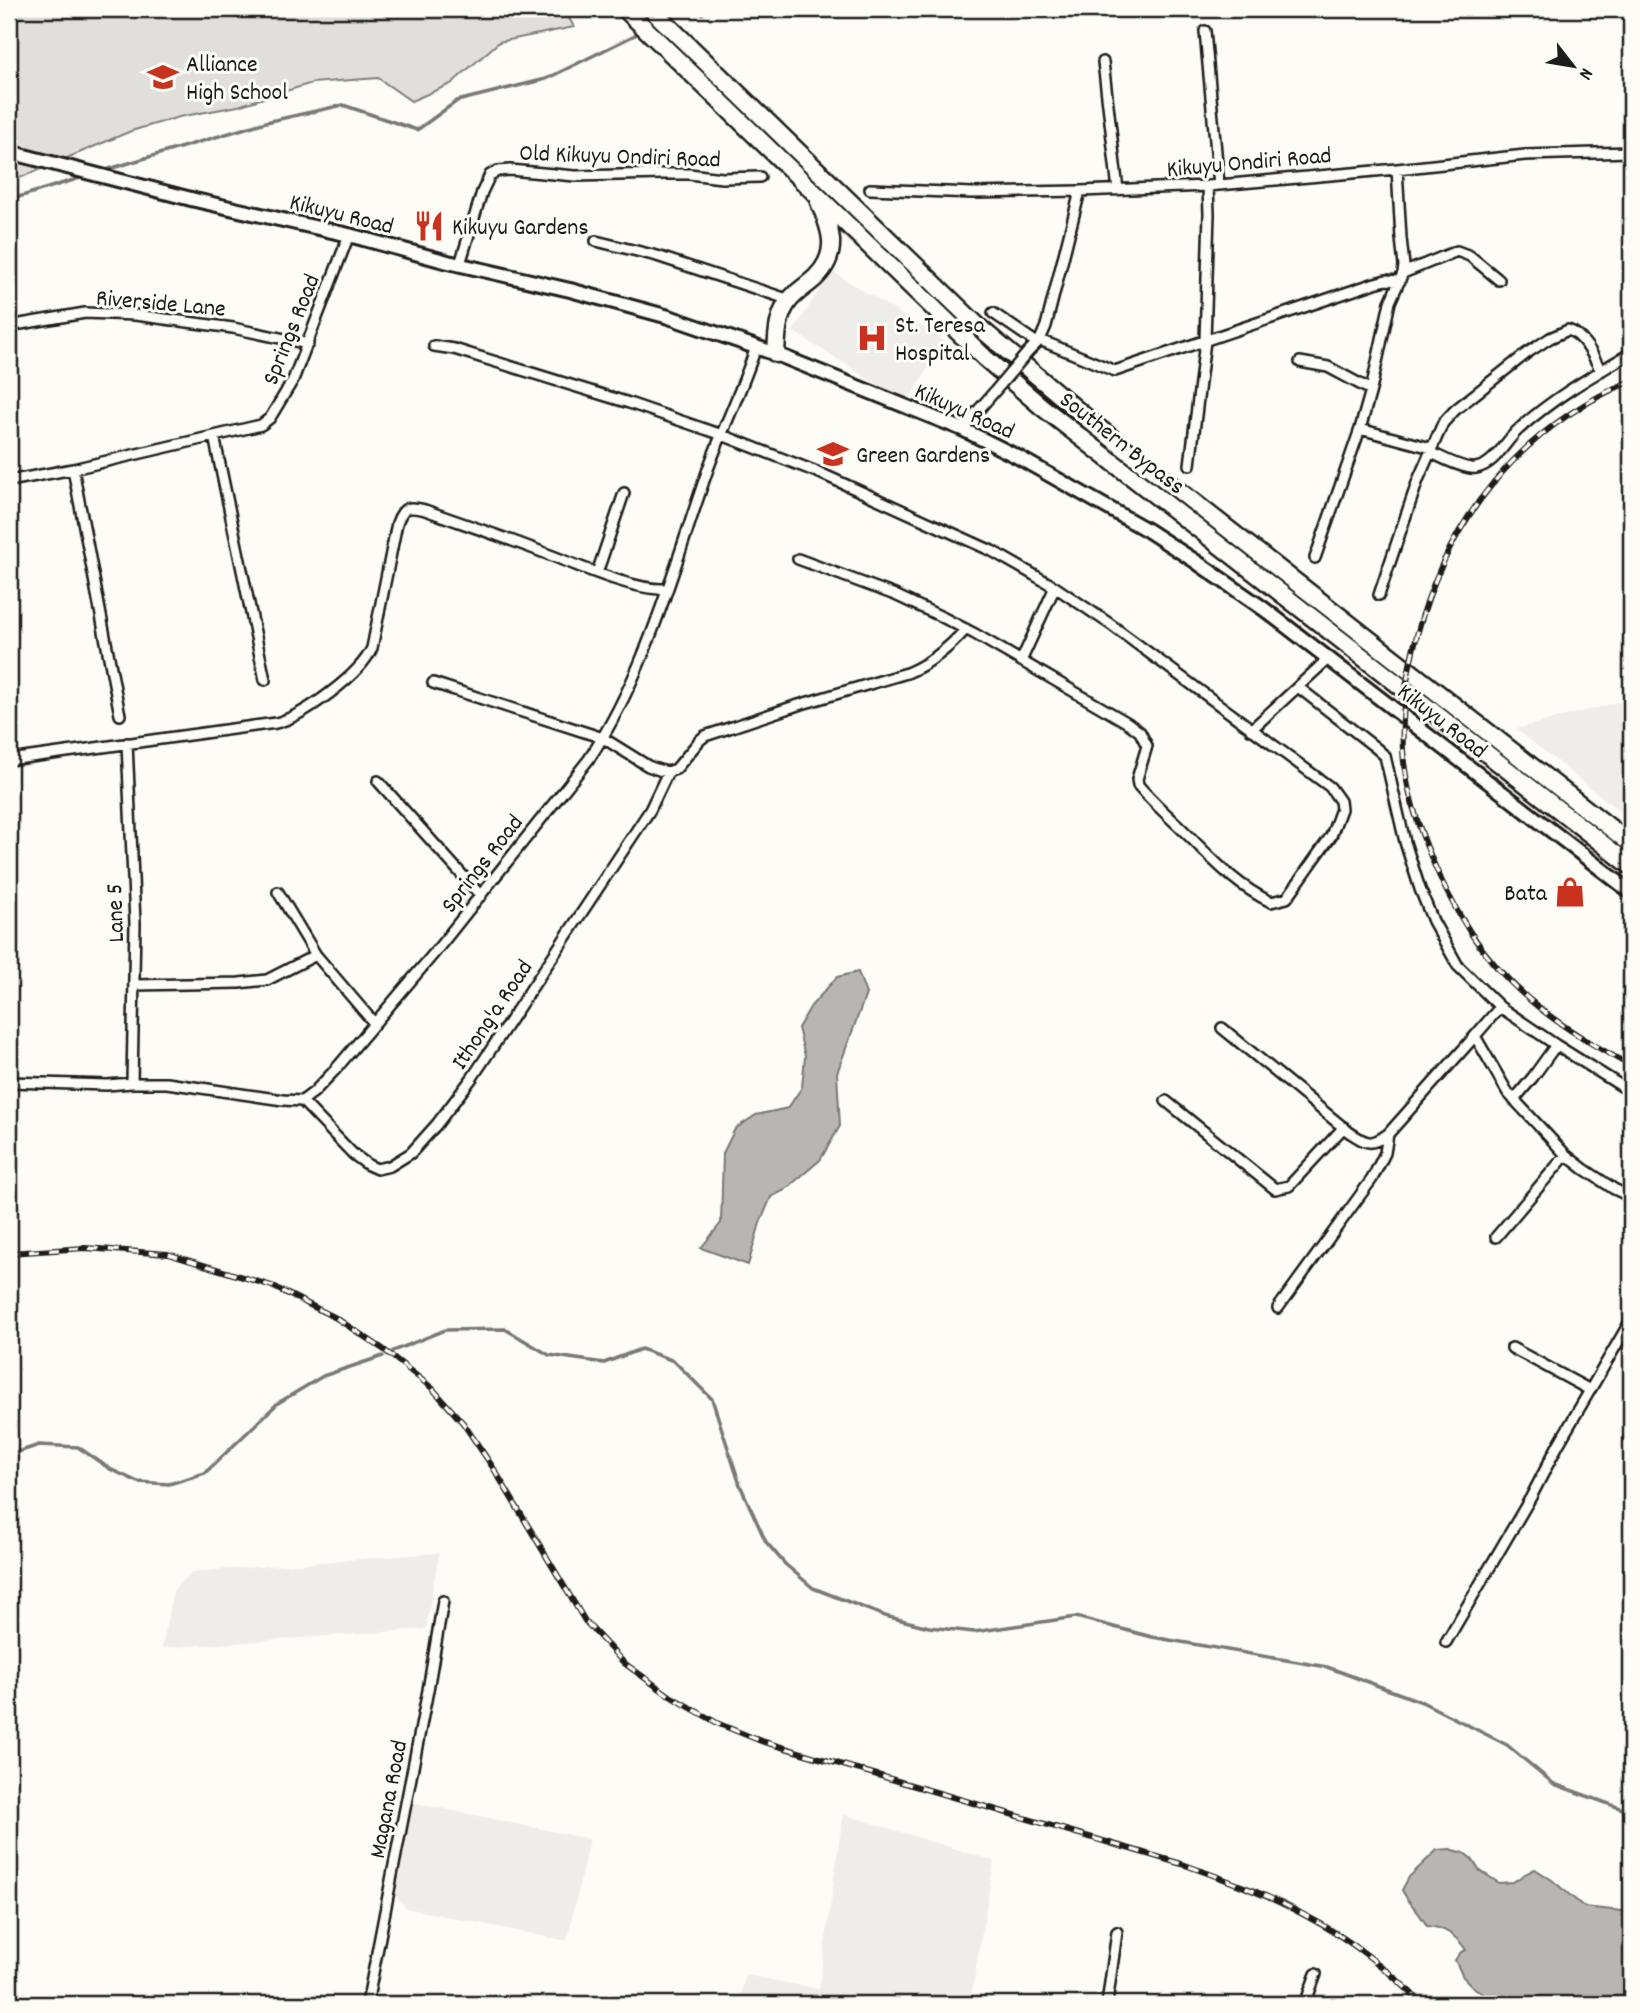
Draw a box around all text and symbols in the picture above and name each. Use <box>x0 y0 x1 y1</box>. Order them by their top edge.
north arrow <box>1538 32 1608 102</box>
place label: Alliance High School <box>186 49 288 111</box>
school or university icon: Alliance High School <box>146 60 180 94</box>
text: N <box>1571 62 1599 84</box>
street label: Old Kikuyu Ondiri Road <box>519 137 721 179</box>
street label: Kikuyu Ondiri Road <box>1165 140 1333 188</box>
street label: Kikuyu Road <box>286 187 397 245</box>
restaurant icon: Kikuyu Gardens <box>412 209 446 243</box>
place label: Kikuyu Gardens <box>452 212 589 246</box>
street label: Springs Road <box>255 270 330 391</box>
street label: Riverside Lane <box>94 282 227 328</box>
place label: St. Teresa Hospital <box>895 310 986 372</box>
hospital icon: St. Teresa Hospital <box>855 321 889 355</box>
street label: Kikuyu Road <box>908 376 1019 450</box>
street label: Southern Bypass <box>1051 384 1191 504</box>
school or university icon: Green Gardens <box>816 437 850 471</box>
place label: Green Gardens <box>856 440 990 474</box>
street label: Kikuyu Road <box>1389 676 1493 768</box>
street label: Springs Road <box>434 808 533 921</box>
shop icon: Bata <box>1553 875 1587 909</box>
place label: Bata <box>1504 878 1548 912</box>
street label: Lane 5 <box>99 883 135 943</box>
street label: Ithong'a Road <box>444 954 543 1077</box>
street label: Magana Road <box>362 1738 418 1862</box>

